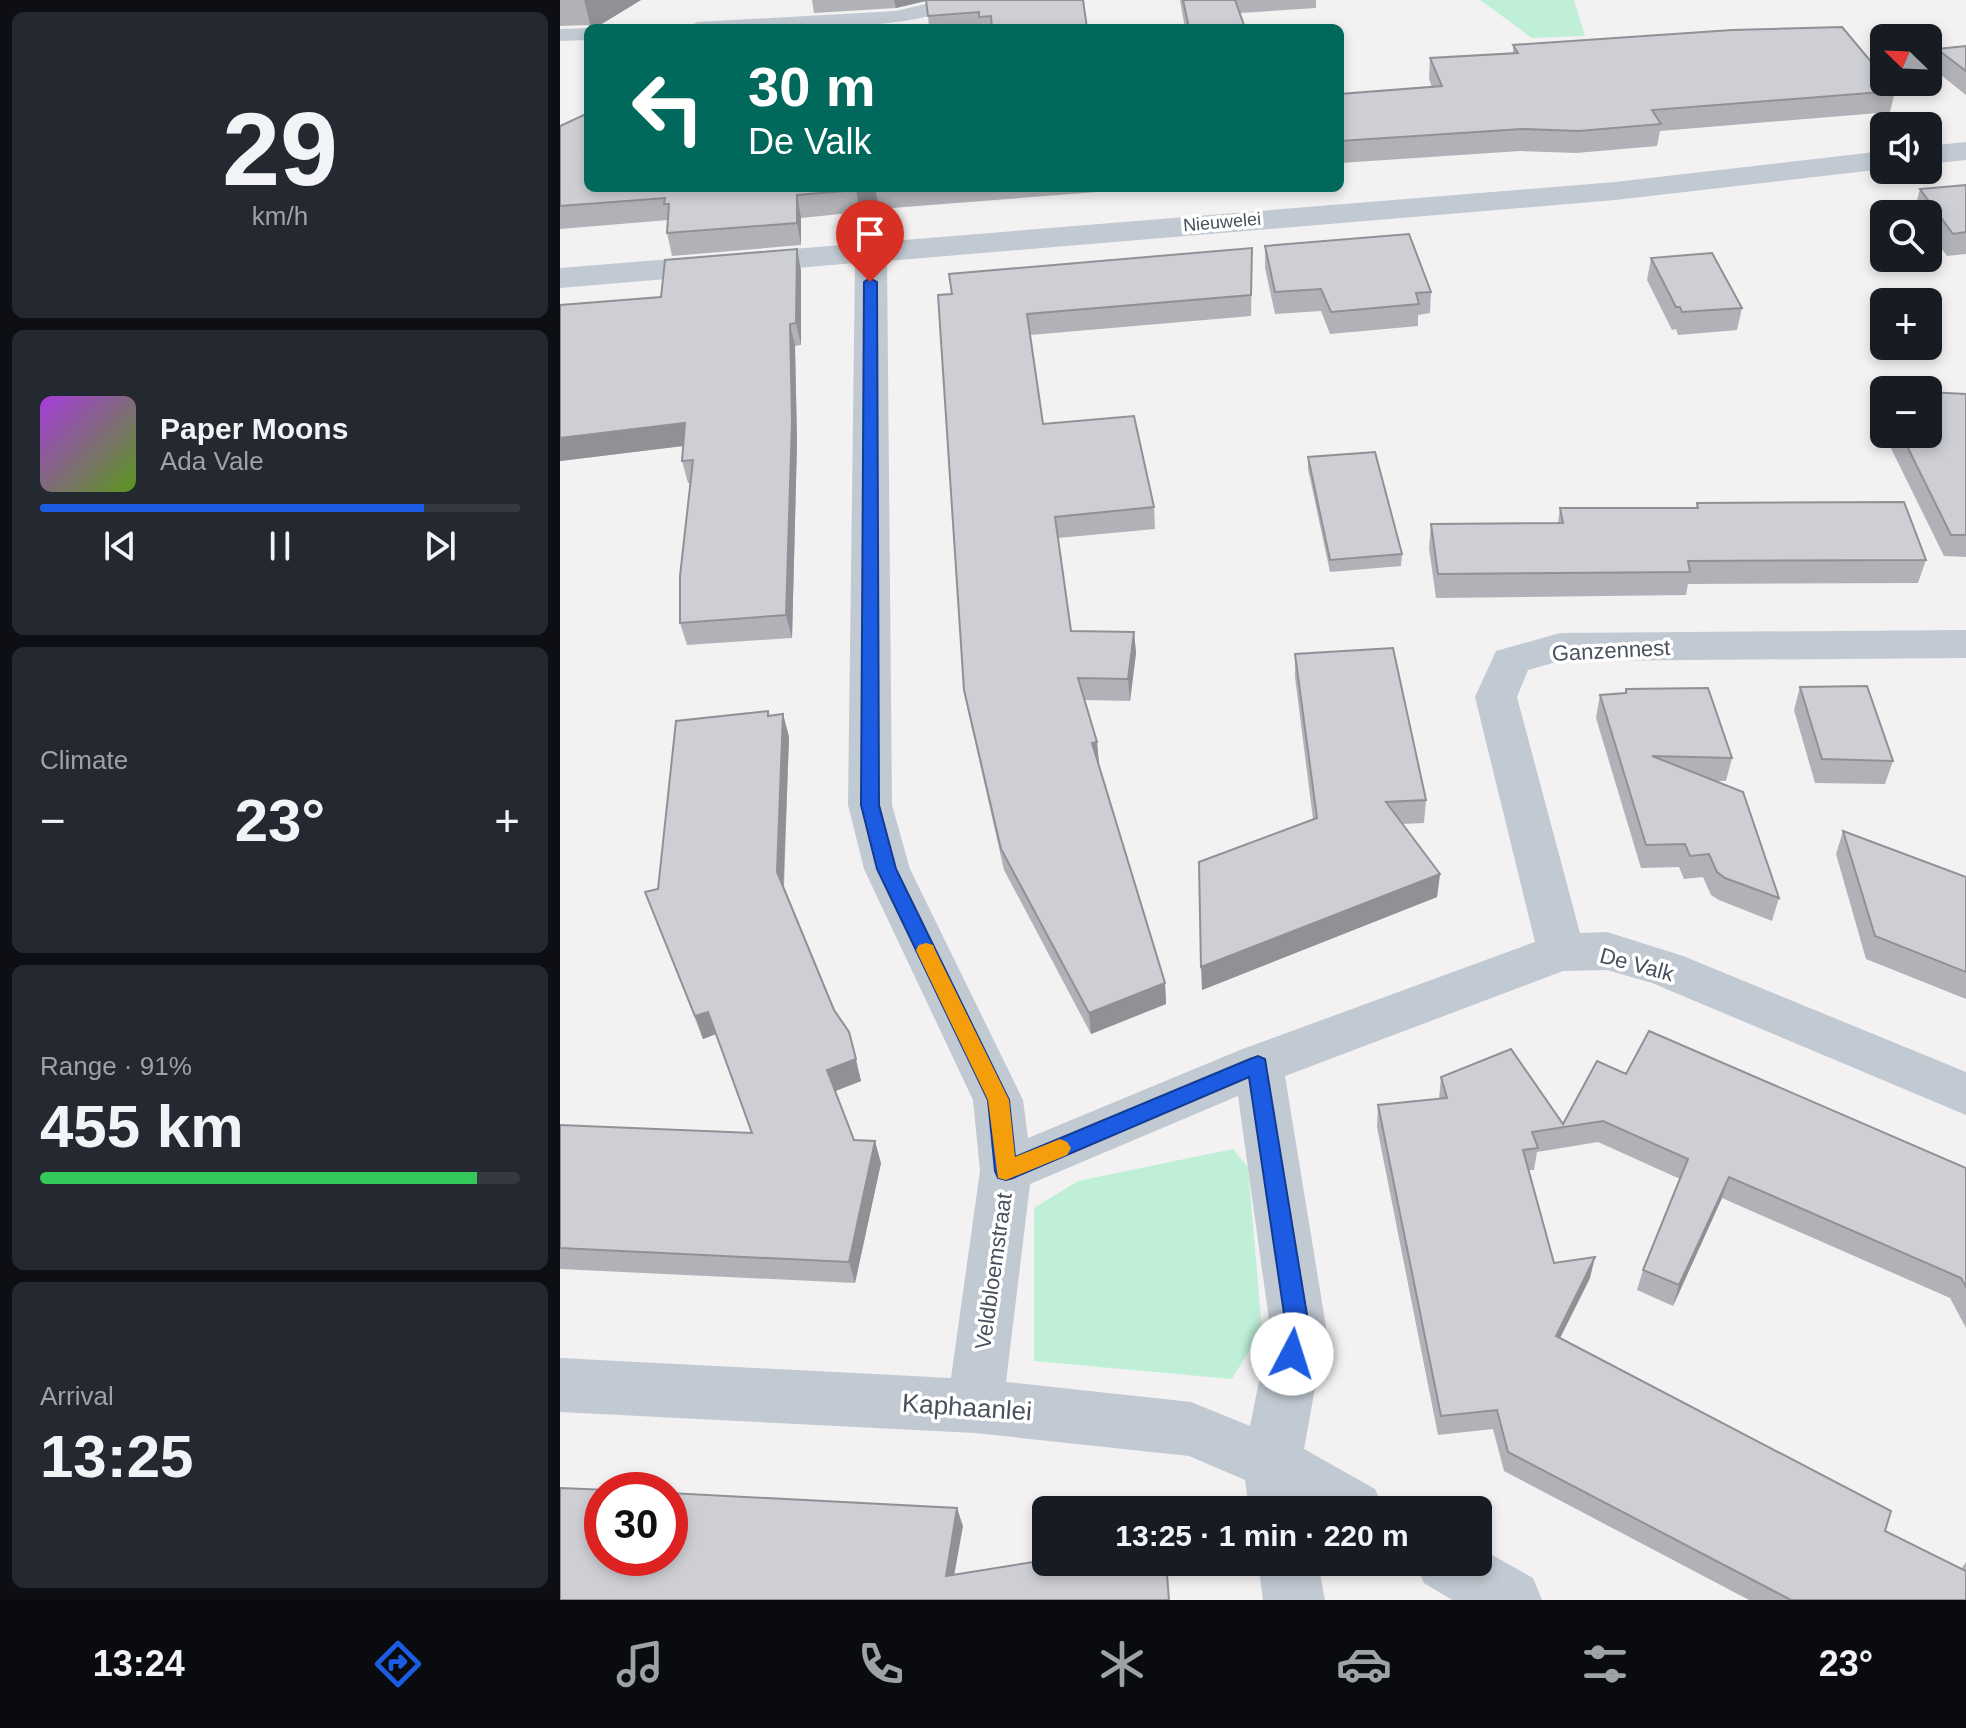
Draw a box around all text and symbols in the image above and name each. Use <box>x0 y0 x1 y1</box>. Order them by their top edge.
north arrow <box>1870 24 1942 96</box>
map controls <box>1870 24 1942 448</box>
text: 30 m <box>748 55 876 118</box>
icon: left <box>616 56 720 160</box>
text: 29 <box>222 91 338 207</box>
button: sound <box>1870 112 1942 184</box>
text: De Valk <box>748 121 871 162</box>
pin <box>836 200 904 282</box>
button: search <box>1870 200 1942 272</box>
text: km/h <box>252 201 308 231</box>
street label: Nieuwelei <box>1182 209 1262 235</box>
icon: arrive <box>848 212 892 256</box>
button: + <box>1870 288 1942 360</box>
button: − <box>1870 376 1942 448</box>
text: Paper Moons <box>160 412 348 445</box>
text: Ada Vale <box>160 446 264 476</box>
icon: previous <box>98 524 142 568</box>
icon: pause <box>258 524 302 568</box>
icon: next <box>418 524 462 568</box>
street label: Ganzennest <box>1551 635 1671 666</box>
text: Climate <box>40 745 128 775</box>
text: 23° <box>235 787 325 854</box>
text: − <box>40 796 66 845</box>
text: + <box>494 796 520 845</box>
street label: De Valk <box>1597 943 1677 987</box>
text: Range · 91% <box>40 1051 192 1081</box>
text: 455 km <box>40 1093 244 1160</box>
street label: Veldbloemstraat <box>970 1191 1017 1351</box>
position arrow <box>1250 1312 1334 1396</box>
text: Arrival <box>40 1381 114 1411</box>
street label: Kaphaanlei <box>901 1387 1033 1427</box>
text: 13:25 <box>40 1423 193 1490</box>
speed limit sign: 30 <box>584 1472 688 1576</box>
text: 13:25 · 1 min · 220 m <box>1115 1519 1409 1552</box>
icon: directions <box>370 1636 426 1692</box>
icon: music <box>612 1636 668 1692</box>
icon: phone <box>853 1636 909 1692</box>
icon: climate <box>1094 1636 1150 1692</box>
icon: car <box>1336 1636 1392 1692</box>
icon: filters <box>1577 1636 1633 1692</box>
text: 13:24 <box>93 1643 185 1684</box>
text: 23° <box>1819 1643 1873 1684</box>

